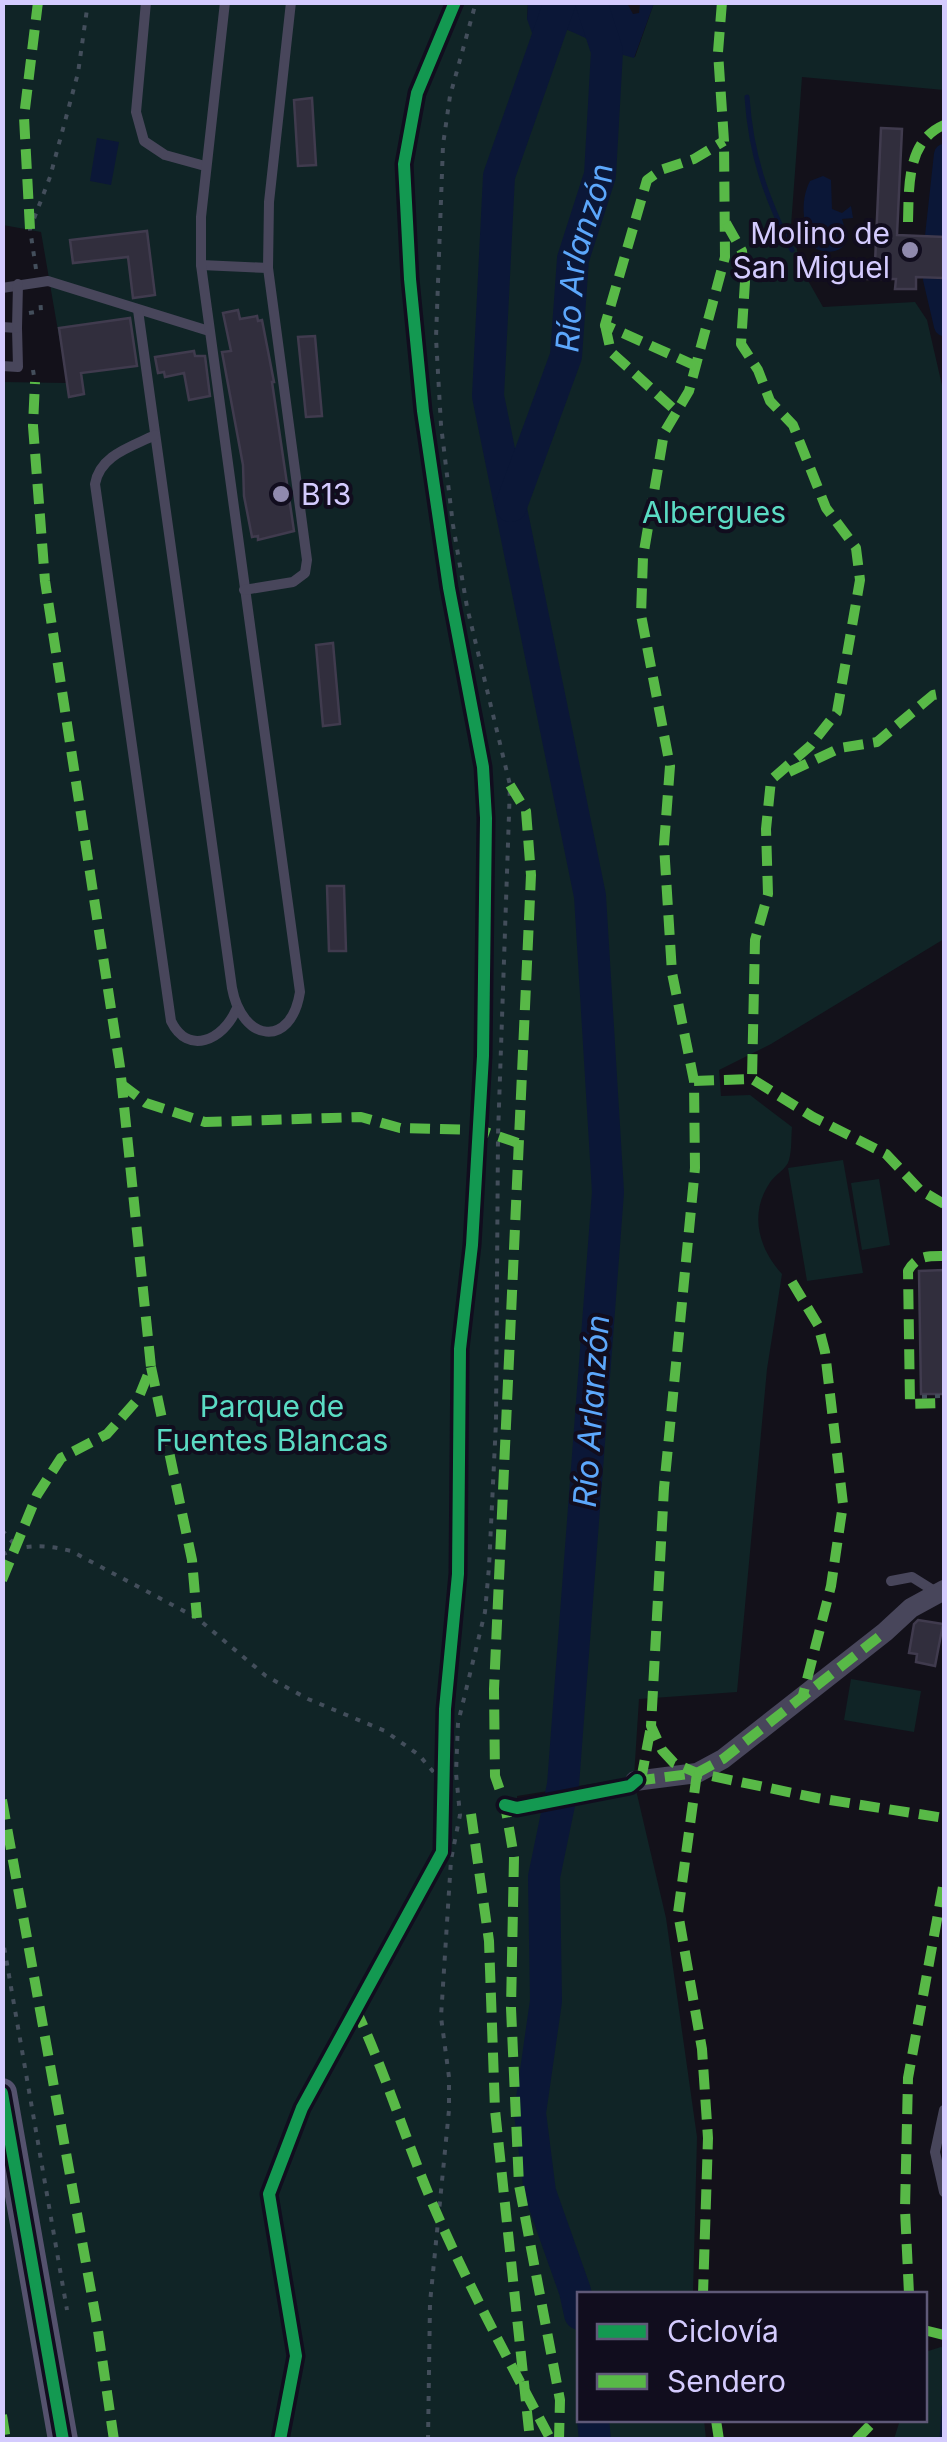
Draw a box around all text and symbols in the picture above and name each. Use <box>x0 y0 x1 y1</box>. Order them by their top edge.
water label: Río Arlanzón <box>547 163 620 354</box>
place label: Molino de San Miguel <box>732 215 890 285</box>
marker: Molino de San Miguel <box>899 239 921 261</box>
place label: B13 <box>301 476 351 512</box>
marker: B13 <box>270 483 292 505</box>
park label: Albergues <box>642 494 786 530</box>
water label: Río Arlanzón <box>565 1313 617 1509</box>
park label: Parque de Fuentes Blancas <box>156 1388 388 1458</box>
legend <box>577 2292 927 2422</box>
text: Ciclovía <box>667 2313 779 2349</box>
text: Sendero <box>667 2363 786 2399</box>

